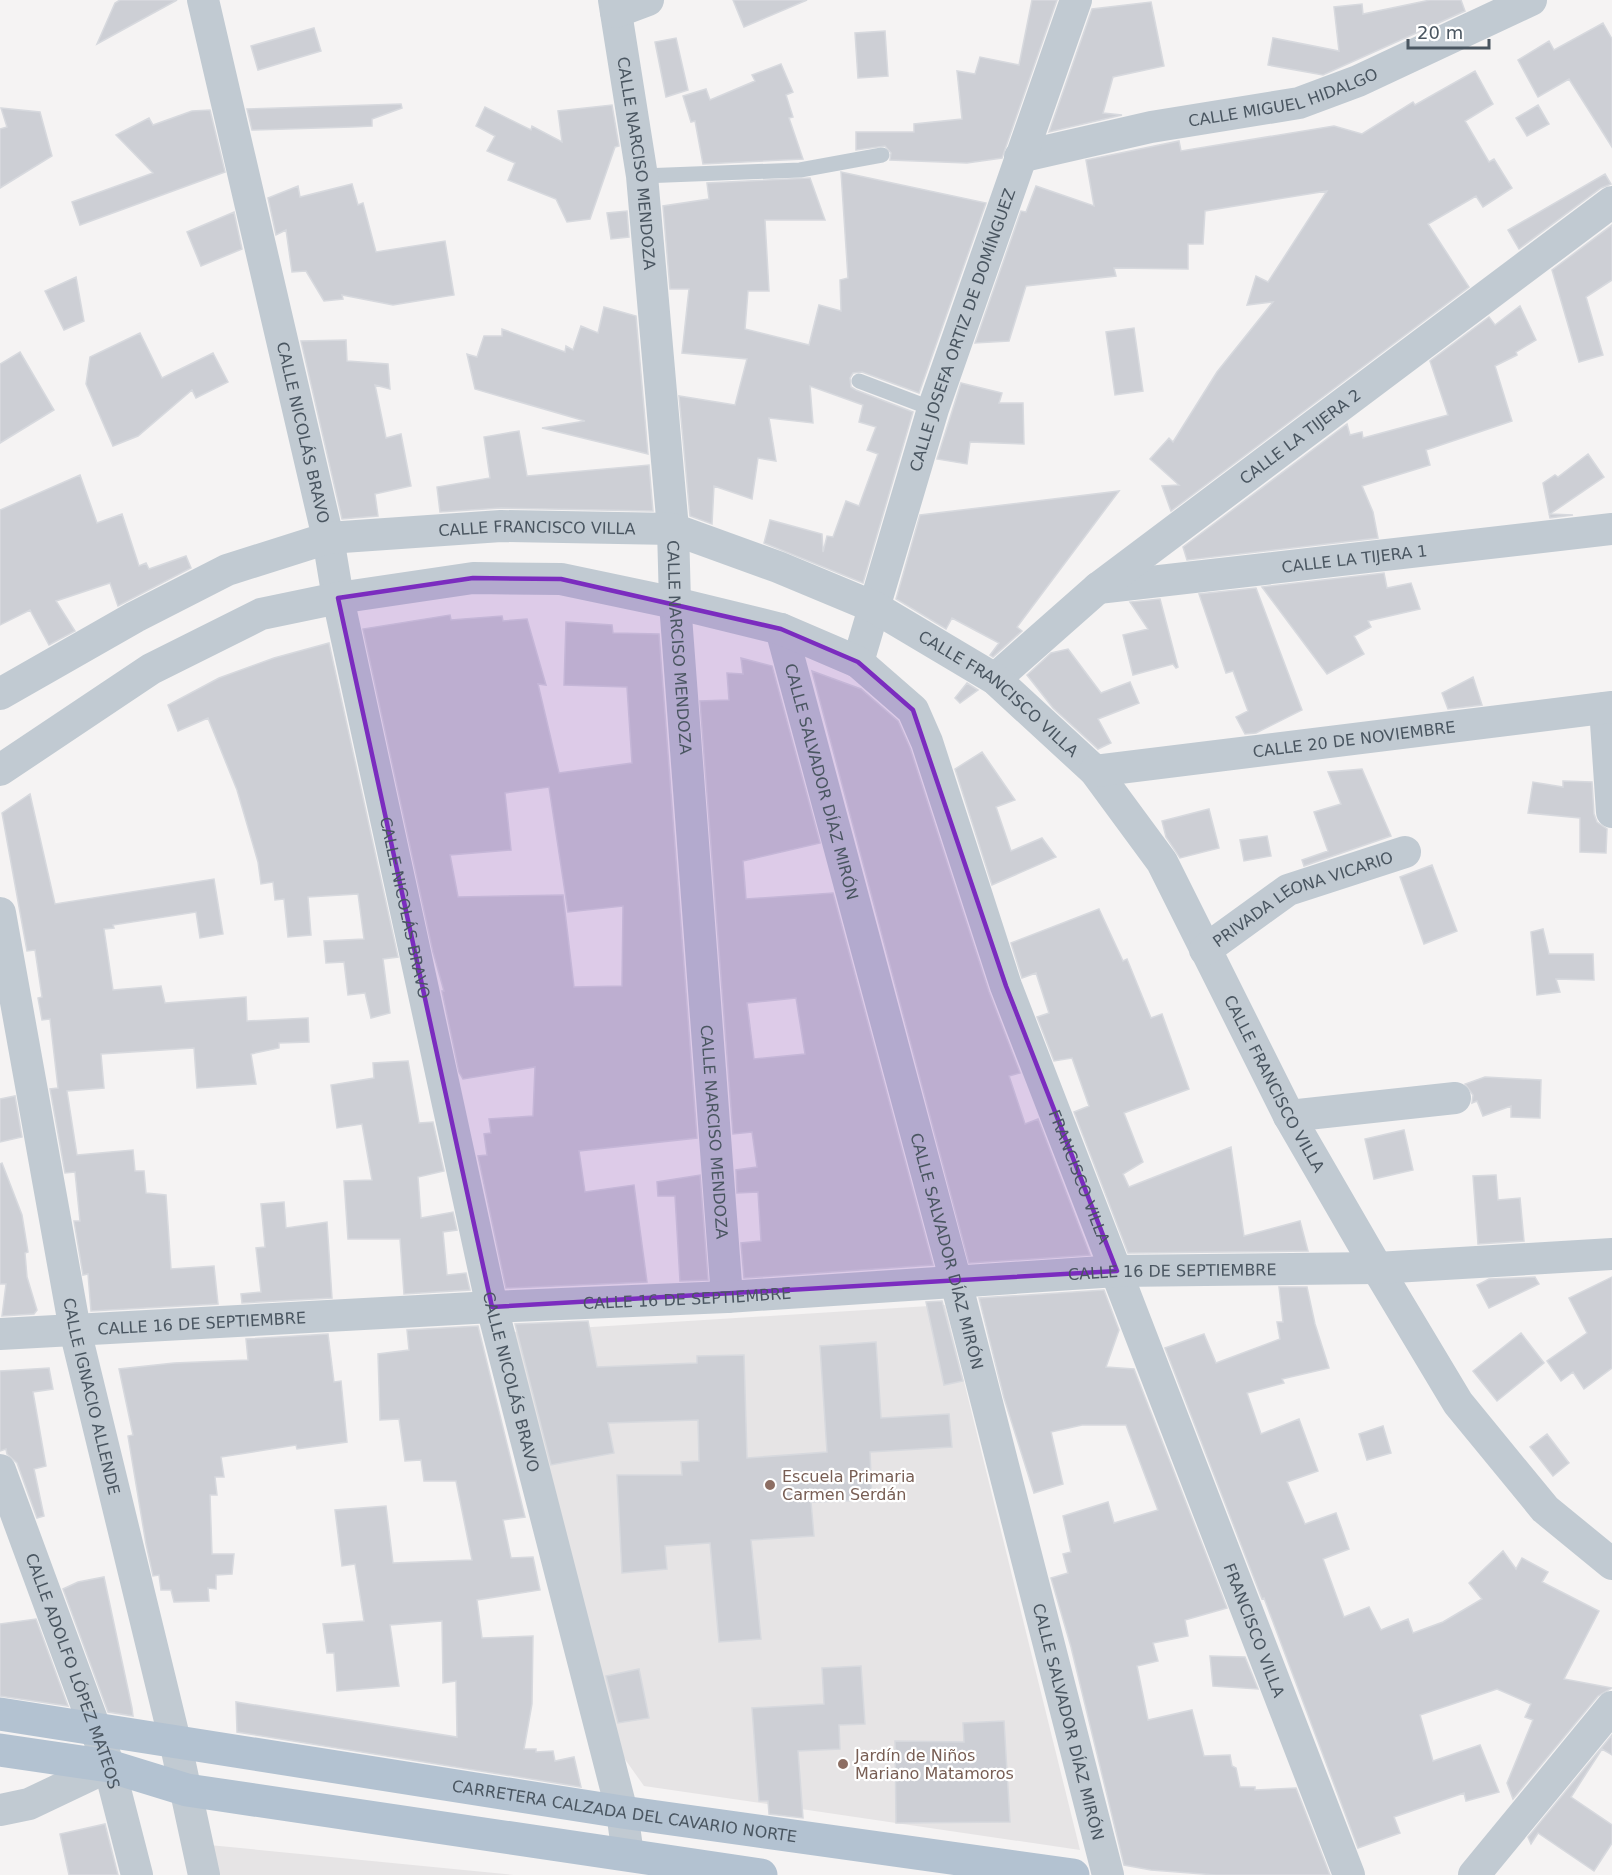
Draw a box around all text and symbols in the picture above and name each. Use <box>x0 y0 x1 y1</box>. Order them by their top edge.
scale bar <box>1408 12 1489 50</box>
text: 20 m <box>1417 22 1463 43</box>
street label: CALLE NARCISO MENDOZA <box>613 55 659 271</box>
street label: CALLE MIGUEL HIDALGO <box>1187 64 1381 131</box>
street label: CALLE JOSEFA ORTIZ DE DOMÍNGUEZ <box>906 186 1019 474</box>
street label: CALLE NICOLÁS BRAVO <box>273 340 333 525</box>
street label: CALLE LA TIJERA 2 <box>1236 385 1365 488</box>
street label: CALLE FRANCISCO VILLA <box>438 517 636 540</box>
street label: CALLE NARCISO MENDOZA <box>663 540 695 755</box>
street label: CALLE LA TIJERA 1 <box>1281 541 1428 577</box>
street label: CALLE FRANCISCO VILLA <box>915 627 1082 761</box>
street label: CALLE SALVADOR DÍAZ MIRÓN <box>781 661 862 902</box>
street label: CALLE 20 DE NOVIEMBRE <box>1252 717 1457 761</box>
street label: CALLE NICOLÁS BRAVO <box>376 815 434 1001</box>
street label: PRIVADA LEONA VICARIO <box>1209 848 1395 951</box>
street label: CALLE FRANCISCO VILLA <box>1220 992 1329 1176</box>
street label: CALLE NARCISO MENDOZA <box>697 1024 732 1240</box>
street label: FRANCISCO VILLA <box>1045 1107 1114 1247</box>
street label: CALLE SALVADOR DÍAZ MIRÓN <box>906 1131 987 1372</box>
street label: CALLE 16 DE SEPTIEMBRE <box>1067 1260 1277 1284</box>
street label: CALLE 16 DE SEPTIEMBRE <box>582 1284 792 1313</box>
street label: CALLE NICOLÁS BRAVO <box>479 1290 543 1474</box>
street label: CALLE IGNACIO ALLENDE <box>59 1296 124 1497</box>
street label: CALLE 16 DE SEPTIEMBRE <box>97 1308 306 1339</box>
place label: Escuela Primaria Carmen Serdán <box>782 1467 915 1504</box>
marker: Escuela Primaria Carmen Serdán <box>763 1478 777 1492</box>
street label: CALLE ADOLFO LÓPEZ MATEOS <box>21 1551 124 1791</box>
street label: FRANCISCO VILLA <box>1220 1561 1289 1700</box>
street label: CALLE SALVADOR DÍAZ MIRÓN <box>1029 1601 1108 1842</box>
place label: Jardín de Niños Mariano Matamoros <box>854 1746 1014 1783</box>
marker: Jardín de Niños Mariano Matamoros <box>836 1757 850 1771</box>
street label: CARRETERA CALZADA DEL CAVARIO NORTE <box>451 1776 798 1846</box>

